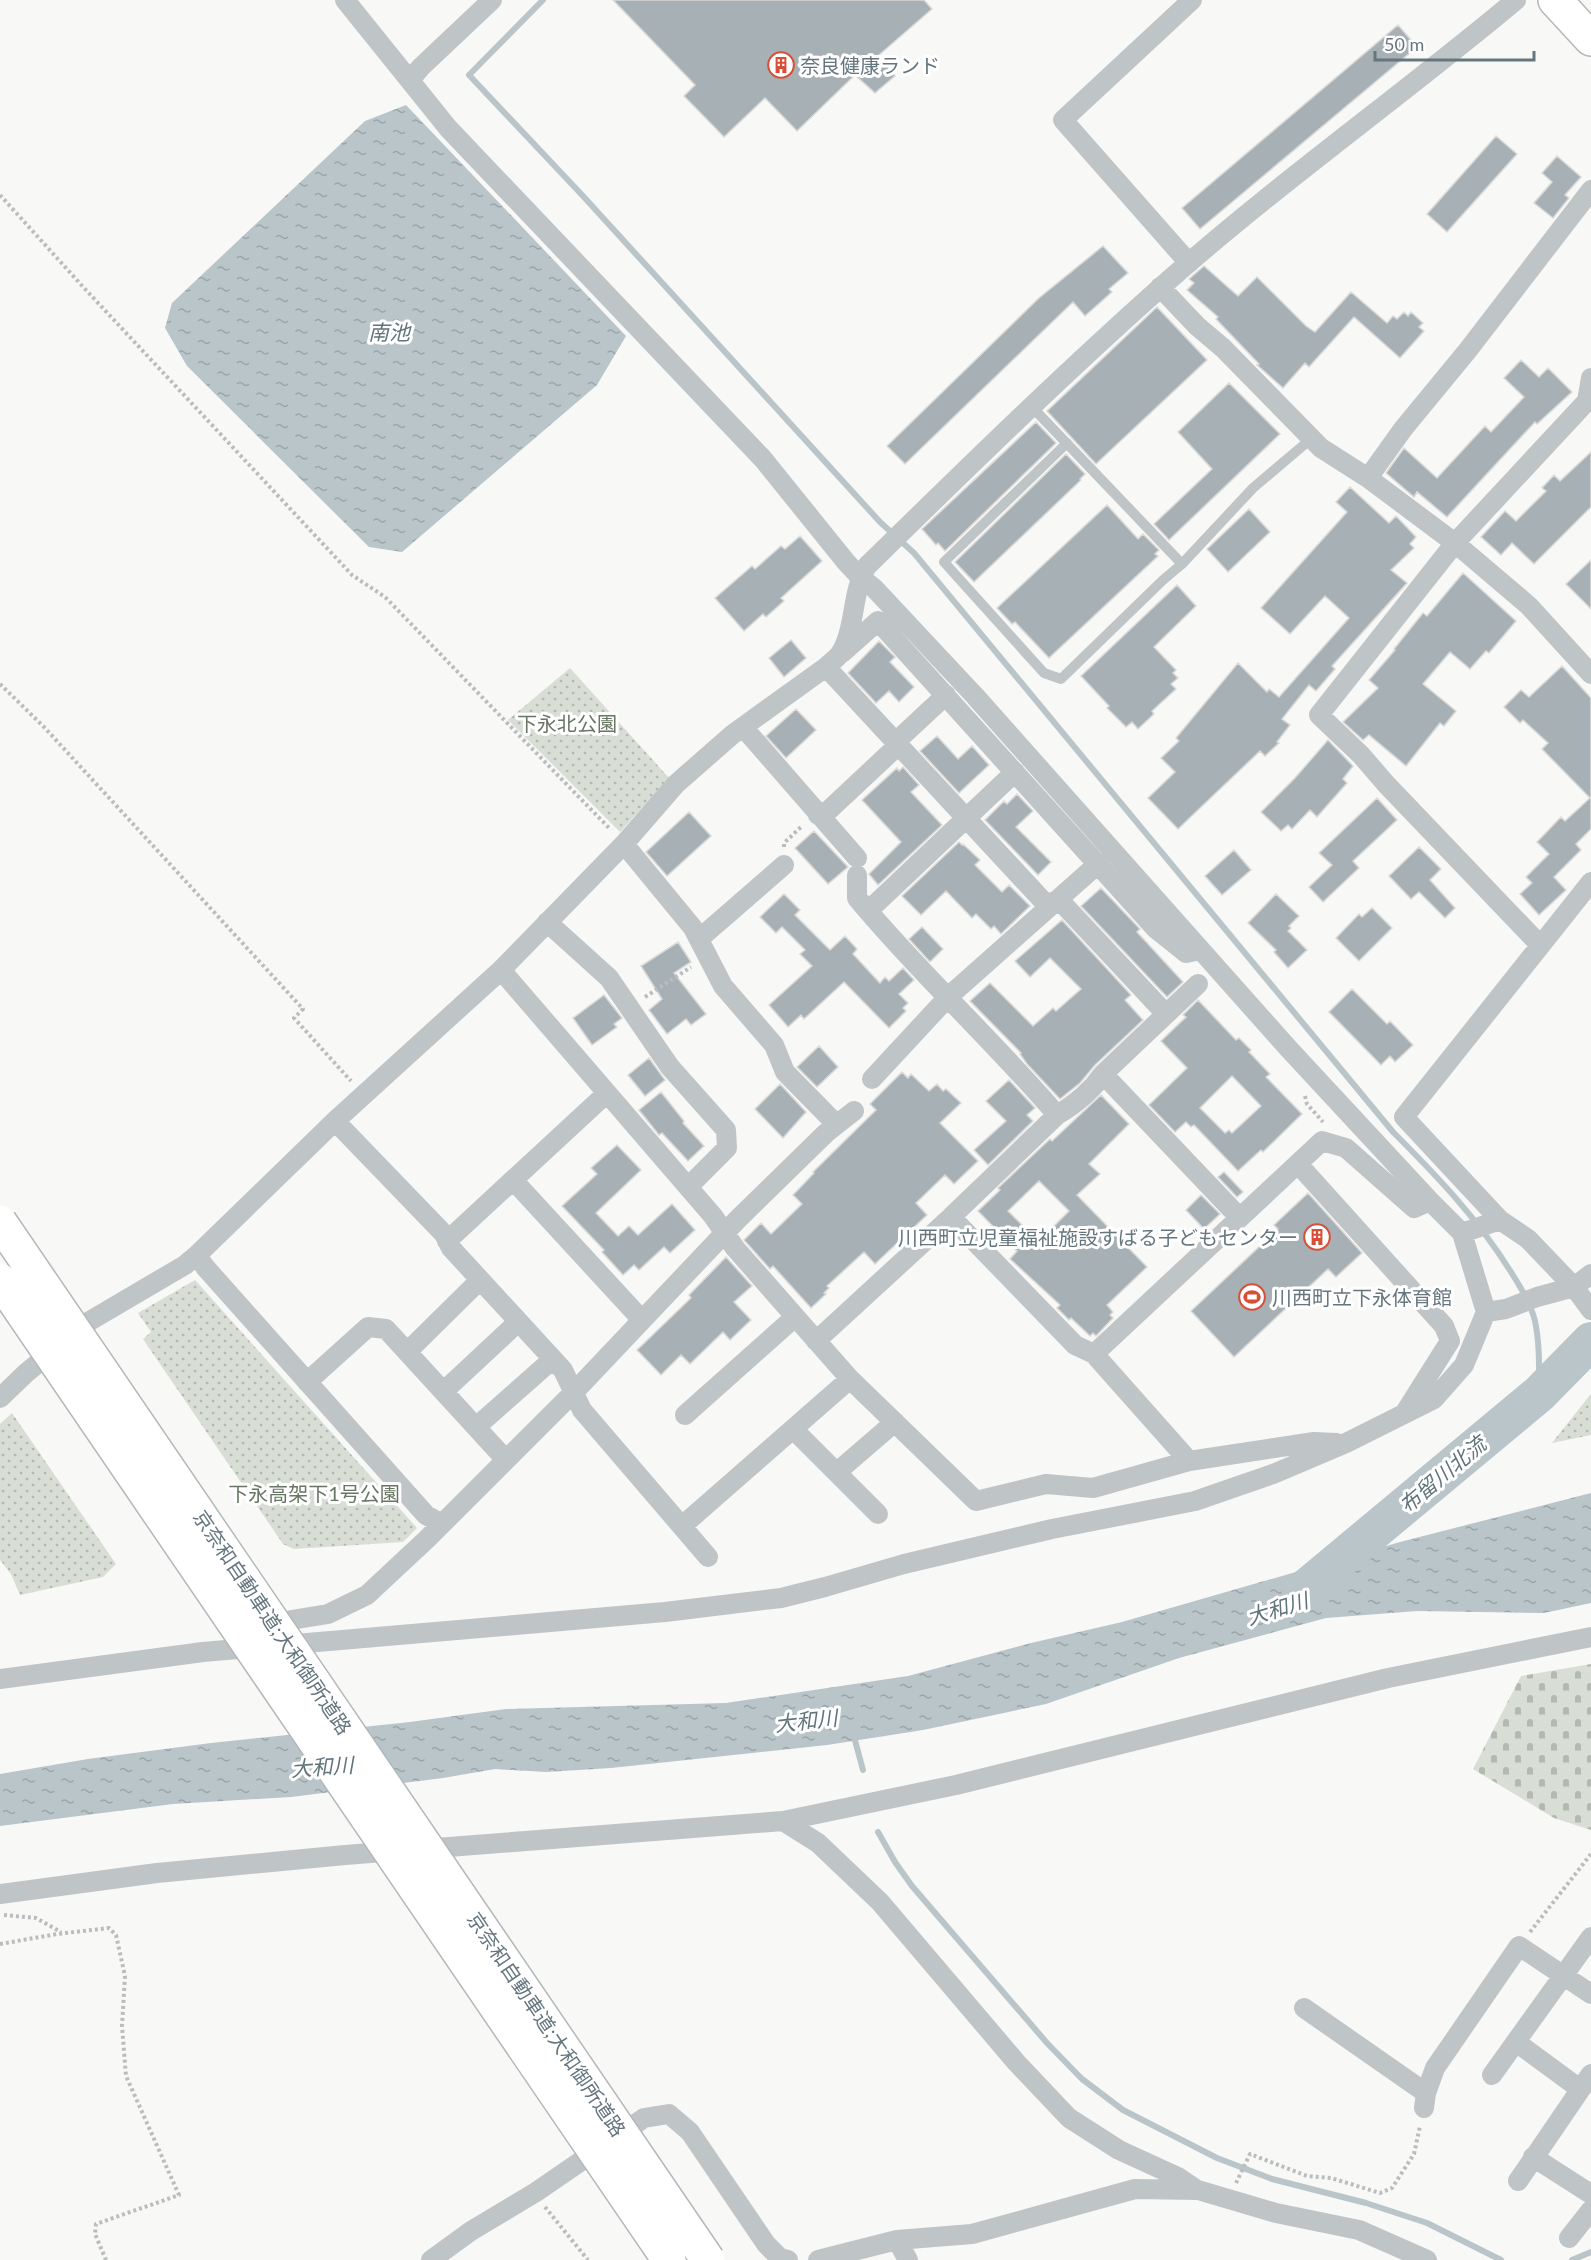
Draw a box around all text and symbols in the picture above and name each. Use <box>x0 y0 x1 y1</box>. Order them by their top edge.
scale bar <box>1375 24 1534 62</box>
text: 50 m <box>1384 33 1424 55</box>
building icon: 奈良健康ランド <box>766 50 796 80</box>
place label: 奈良健康ランド <box>800 53 940 77</box>
water label: 南池 <box>368 319 412 344</box>
park label: 下永北公園 <box>517 711 617 735</box>
building icon: 川西町立児童福祉施設すばる子どもセンター <box>1302 1222 1332 1252</box>
place label: 川西町立児童福祉施設すばる子どもセンター <box>898 1225 1298 1249</box>
sports icon: 川西町立下永体育館 <box>1237 1282 1267 1312</box>
place label: 川西町立下永体育館 <box>1272 1285 1452 1309</box>
water label: 布留川北流 <box>1394 1429 1493 1517</box>
park label: 下永高架下1号公園 <box>228 1481 400 1505</box>
street label: 京奈和自動車道;大和御所道路 <box>189 1505 357 1739</box>
water label: 大和川 <box>1243 1586 1313 1629</box>
water label: 大和川 <box>773 1704 841 1736</box>
water label: 大和川 <box>290 1751 356 1781</box>
street label: 京奈和自動車道;大和御所道路 <box>463 1907 631 2141</box>

